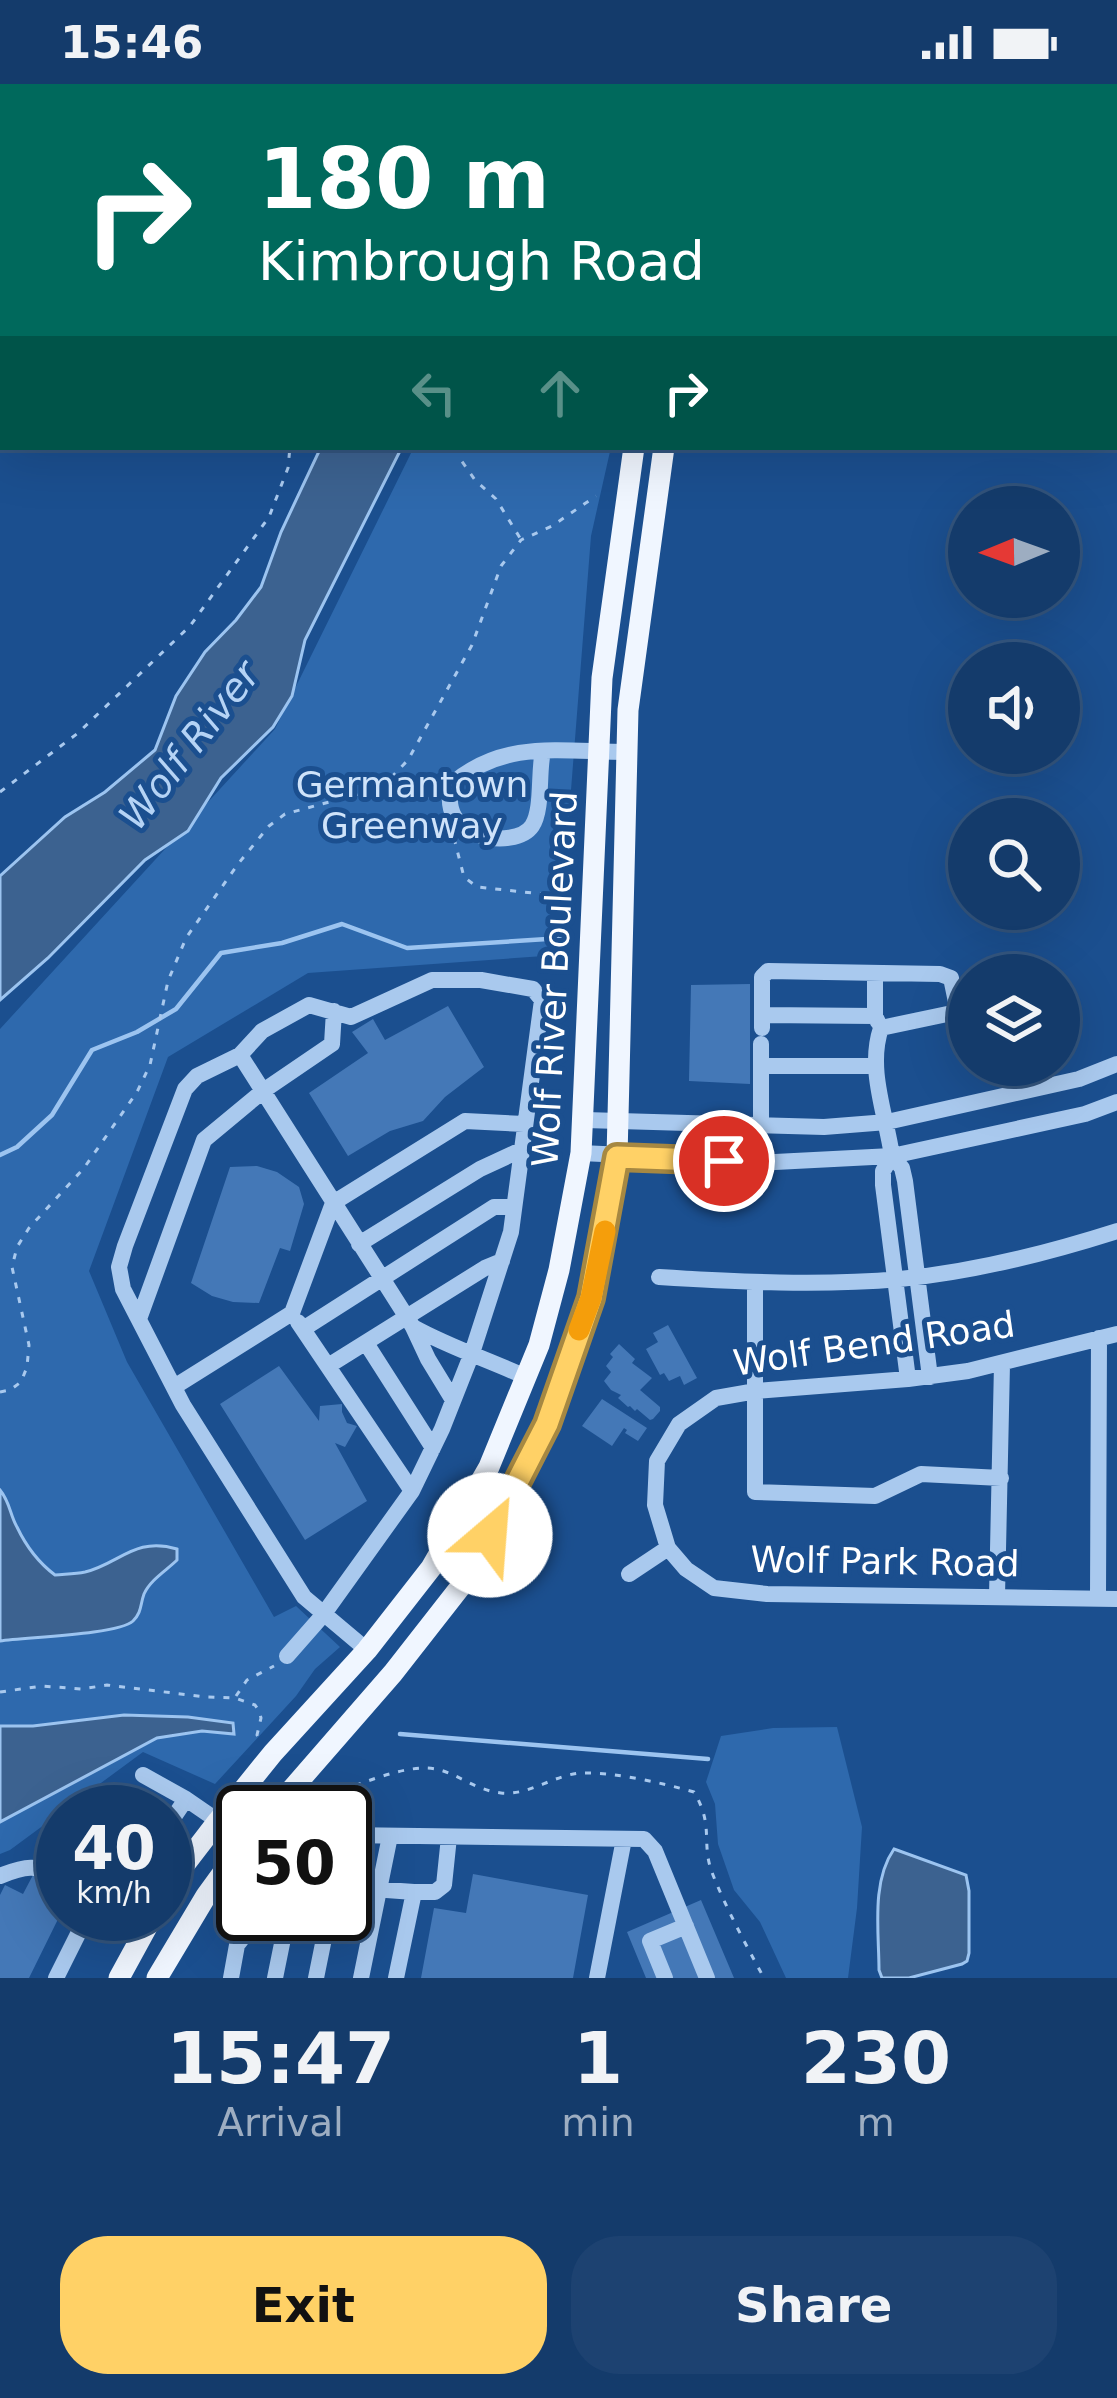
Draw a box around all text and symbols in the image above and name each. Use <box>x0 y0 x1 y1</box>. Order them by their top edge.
text: 15:46 <box>60 16 203 69</box>
text: 180 m <box>258 130 550 228</box>
icon: right <box>60 132 216 288</box>
text: Kimbrough Road <box>258 230 705 293</box>
icon: left <box>401 360 467 426</box>
icon: ahead <box>527 360 593 426</box>
icon: right <box>653 360 719 426</box>
north arrow <box>948 486 1080 618</box>
map controls <box>948 486 1080 1086</box>
button: sound <box>948 642 1080 774</box>
water label: Wolf River <box>110 650 271 838</box>
park label: Germantown Greenway <box>296 764 528 846</box>
street label: Wolf River Boulevard <box>524 790 585 1168</box>
button: search <box>948 798 1080 930</box>
button: layers <box>948 954 1080 1086</box>
pin <box>673 1110 775 1212</box>
icon: arrive <box>691 1128 757 1194</box>
street label: Wolf Bend Road <box>731 1303 1018 1384</box>
position arrow <box>427 1472 553 1598</box>
street label: Wolf Park Road <box>750 1539 1020 1584</box>
speed limit sign: 50 <box>216 1785 372 1941</box>
text: 40 <box>72 1813 156 1883</box>
text: km/h <box>76 1875 152 1910</box>
text: 15:47 <box>166 2016 395 2100</box>
text: 1 <box>573 2016 623 2100</box>
text: 230 <box>801 2016 951 2100</box>
text: Arrival <box>217 2100 344 2145</box>
text: min <box>561 2100 635 2145</box>
text: m <box>857 2100 895 2145</box>
button: Exit <box>60 2236 547 2374</box>
button: Share <box>571 2236 1057 2374</box>

